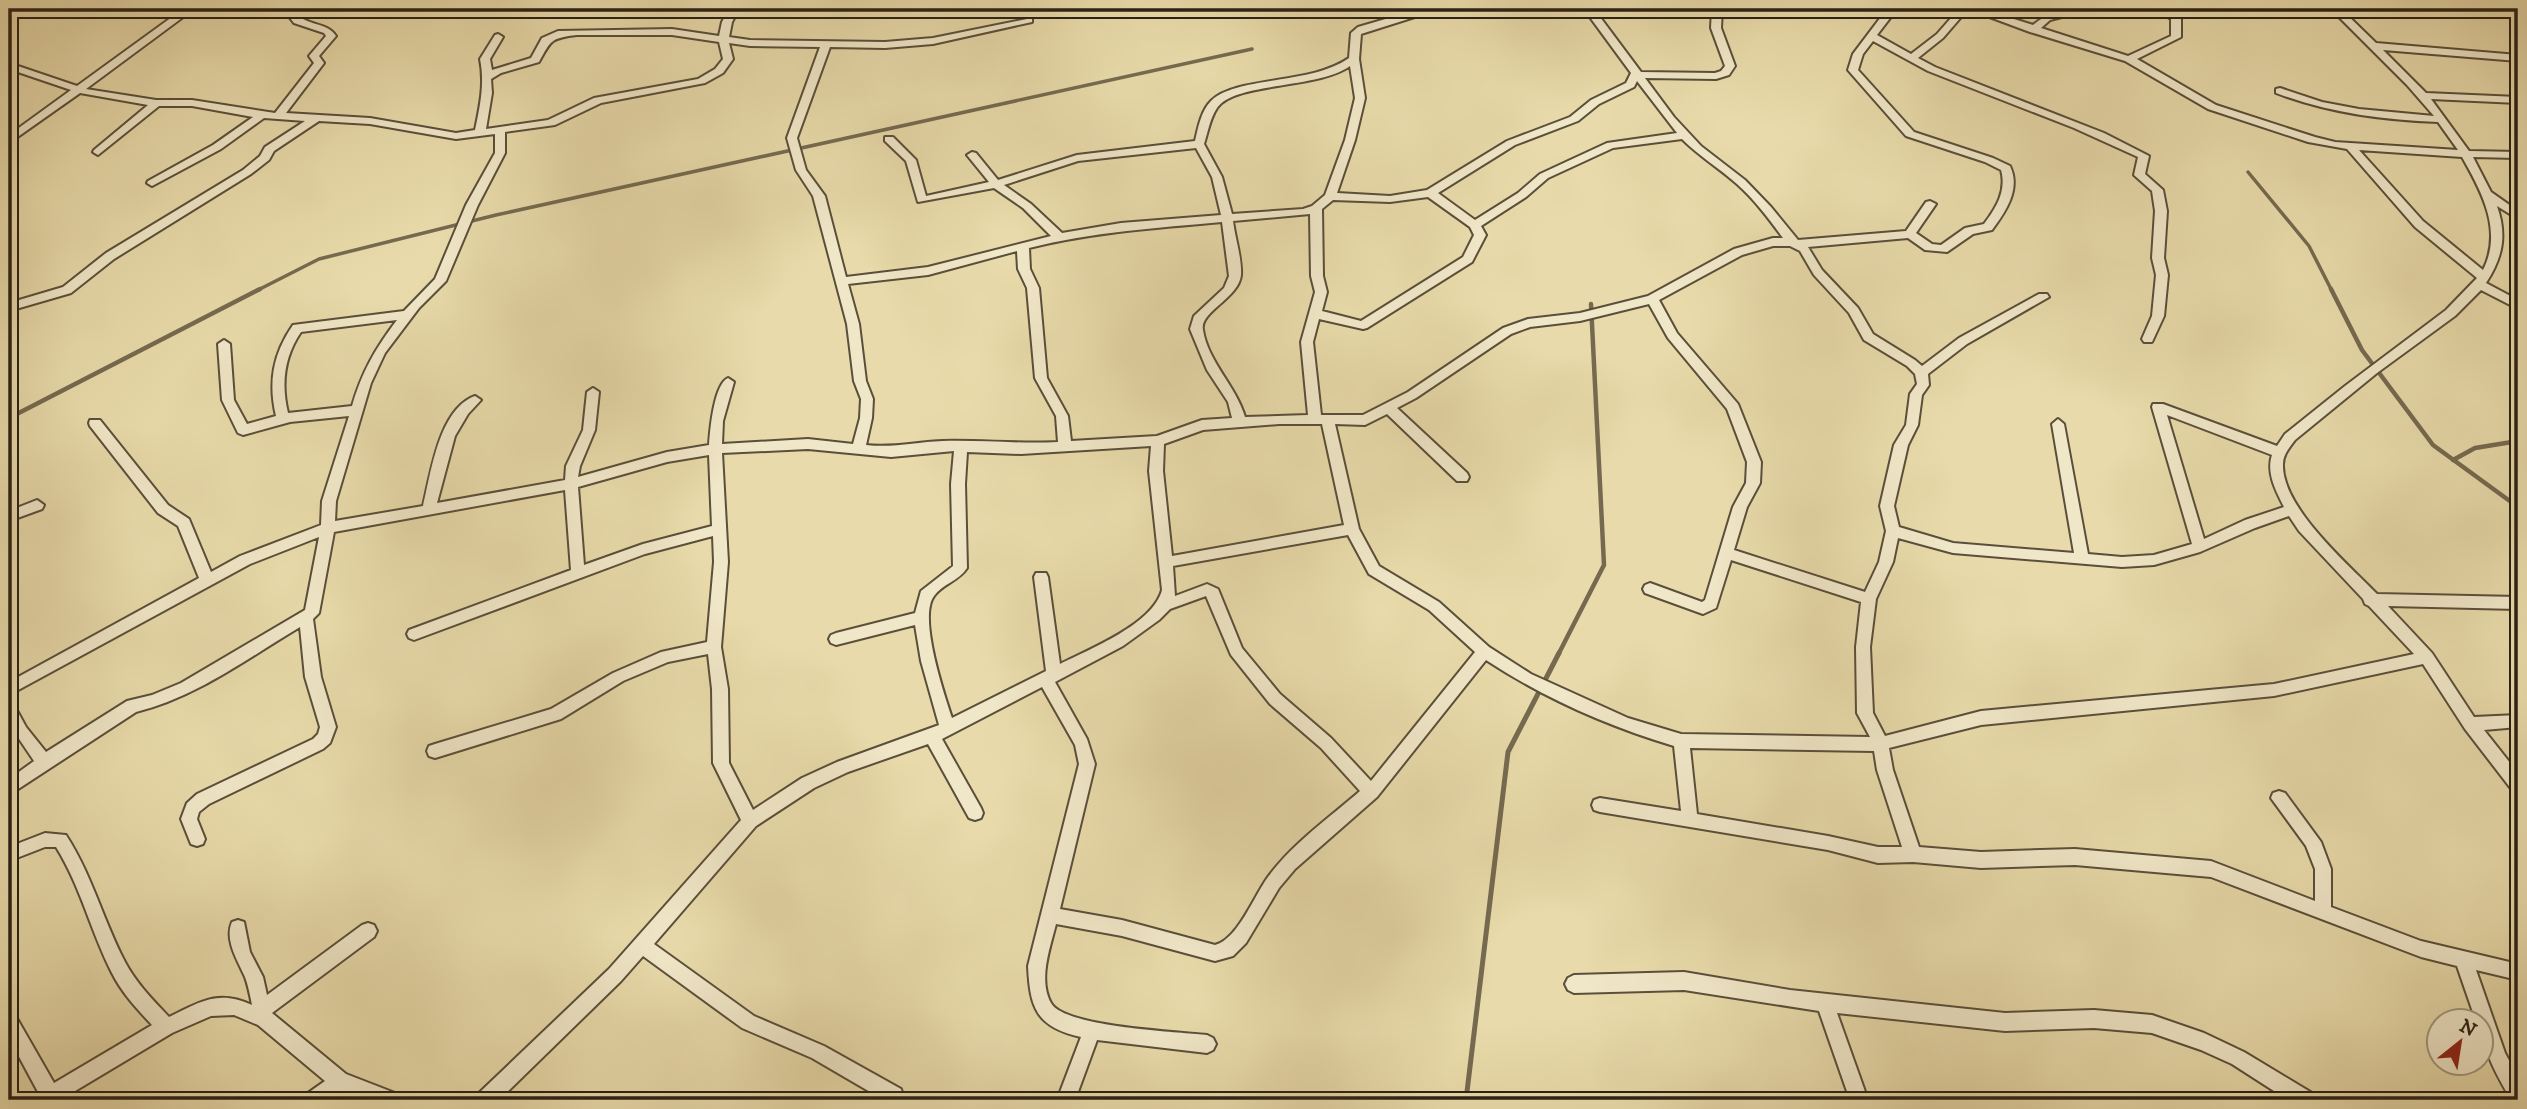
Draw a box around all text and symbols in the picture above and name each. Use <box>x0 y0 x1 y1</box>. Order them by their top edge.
north arrow <box>2426 1007 2496 1078</box>
text: N <box>2455 1015 2481 1043</box>

